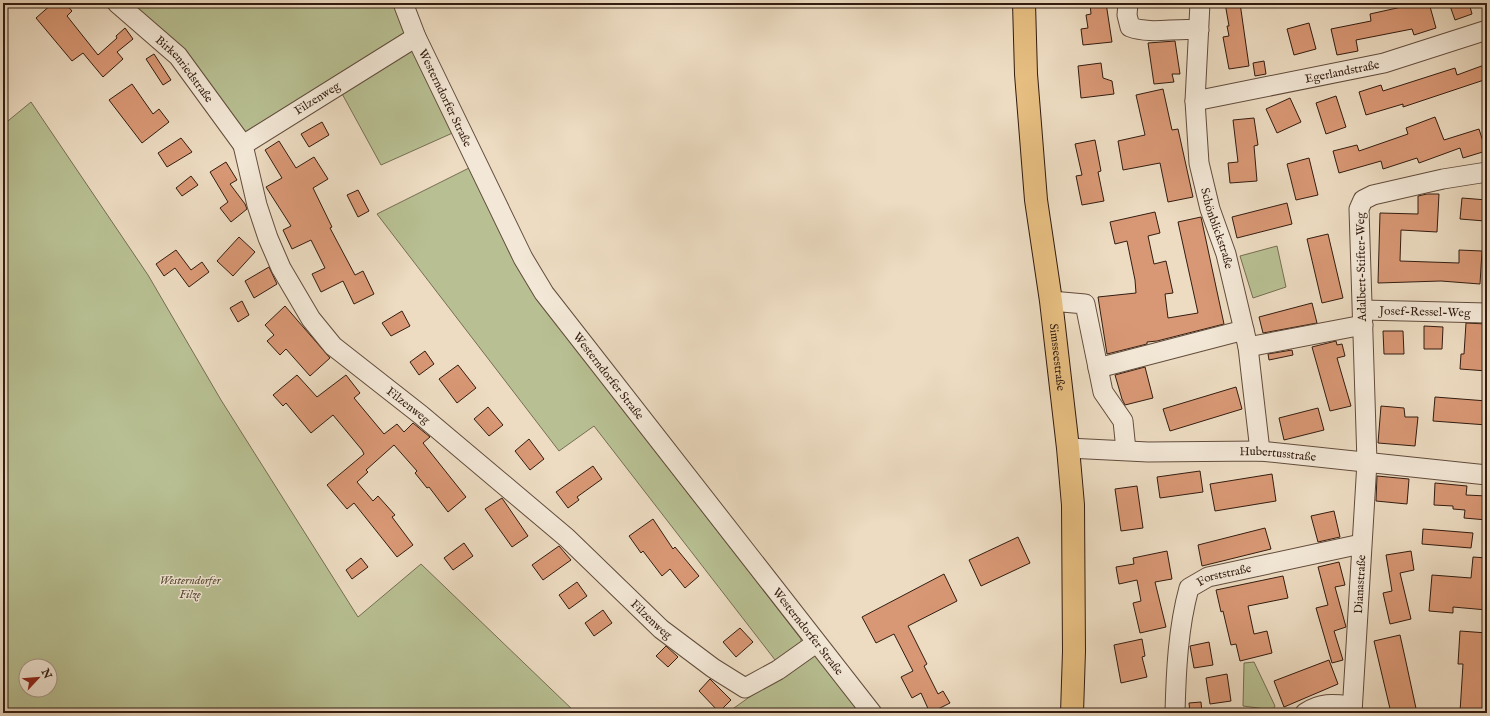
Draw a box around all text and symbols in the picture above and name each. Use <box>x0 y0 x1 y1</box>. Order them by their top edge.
street label: Birkenriedstraße <box>152 33 217 106</box>
street label: Westerndorfer Straße <box>415 47 475 150</box>
street label: Egerlandstraße <box>1304 57 1381 87</box>
street label: Filzenweg <box>292 78 343 118</box>
street label: Schönblickstraße <box>1197 186 1236 271</box>
street label: Adalbert-Stifter-Weg <box>1353 212 1370 323</box>
street label: Josef-Ressel-Weg <box>1377 303 1471 321</box>
street label: Simsseestraße <box>1046 323 1068 392</box>
street label: Westerndorfer Straße <box>570 330 647 423</box>
street label: Filzenweg <box>383 384 433 428</box>
street label: Hubertusstraße <box>1239 444 1317 465</box>
street label: Dianastraße <box>1351 554 1369 614</box>
street label: Forststraße <box>1194 561 1253 590</box>
park label: Westerndorfer Filze <box>159 573 221 602</box>
street label: Westerndorfer Straße <box>769 585 847 679</box>
street label: Filzenweg <box>627 597 675 643</box>
north arrow <box>18 658 58 698</box>
text: N <box>37 666 55 682</box>

